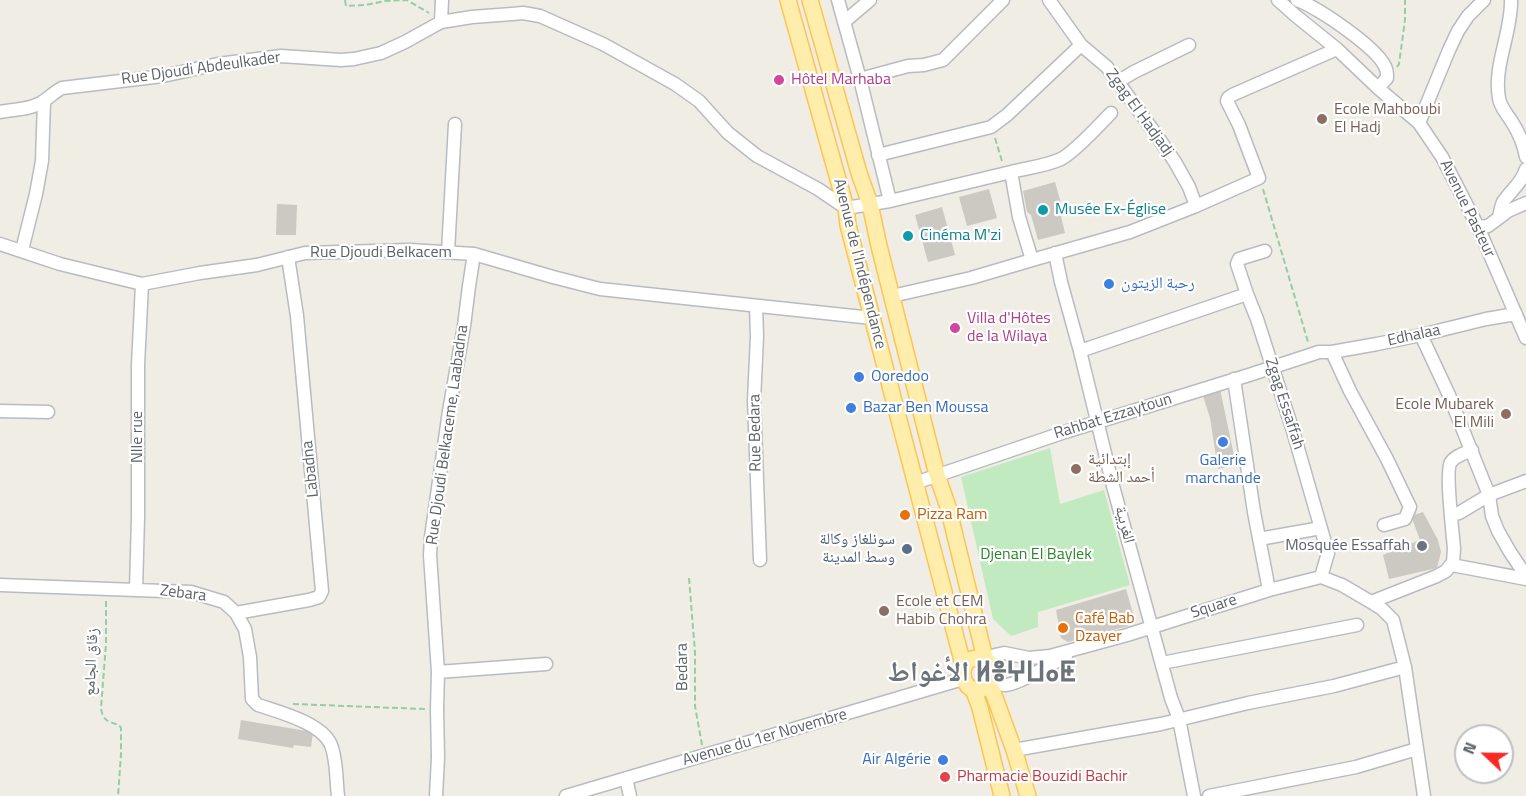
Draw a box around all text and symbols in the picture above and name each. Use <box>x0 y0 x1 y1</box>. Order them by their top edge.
street label: Rue Djoudi Abdeulkader <box>120 48 282 90</box>
street label: Zgag El Hadjadj <box>1101 66 1177 160</box>
place label: Hôtel Marhaba <box>791 70 891 90</box>
marker: Hôtel Marhaba <box>772 73 786 87</box>
place label: Ecole Mahboubi El Hadj <box>1334 100 1441 138</box>
marker: Ecole Mahboubi El Hadj <box>1315 112 1329 126</box>
street label: Avenue Pasteur <box>1435 157 1499 261</box>
street label: Avenue de l'Indépendance <box>829 177 889 351</box>
place label: Musée Ex-Église <box>1055 200 1166 220</box>
marker: Musée Ex-Église <box>1036 203 1050 217</box>
place label: Cinéma M'zi <box>920 226 1001 246</box>
marker: Cinéma M'zi <box>901 229 915 243</box>
street label: Rue Djoudi Belkacem <box>310 243 452 263</box>
place label: رحبة الزيتون <box>1121 274 1195 294</box>
marker: رحبة الزيتون <box>1102 277 1116 291</box>
place label: Villa d'Hôtes de la Wilaya <box>967 309 1051 347</box>
marker: Villa d'Hôtes de la Wilaya <box>948 321 962 335</box>
street label: Edhalaa <box>1386 321 1442 351</box>
street label: Rue Djoudi Belkaceme, Laabadna <box>423 324 473 546</box>
street label: Zgag Essaffah <box>1260 356 1308 452</box>
place label: Ooredoo <box>871 367 929 387</box>
marker: Ooredoo <box>852 370 866 384</box>
street label: Rahbat Ezzaytoun <box>1052 390 1174 444</box>
street label: Rue Bedara <box>746 394 766 472</box>
place label: Ecole Mubarek El Mili <box>1395 395 1494 433</box>
place label: Bazar Ben Moussa <box>863 398 988 418</box>
marker: Bazar Ben Moussa <box>844 401 858 415</box>
marker: Ecole Mubarek El Mili <box>1499 407 1513 421</box>
street label: Nlle rue <box>128 411 148 463</box>
marker: Galerie marchande <box>1216 435 1230 449</box>
street label: Labadna <box>298 440 324 498</box>
place label: إبتدائية أحمد الشطة <box>1088 450 1155 488</box>
place label: Galerie marchande <box>1185 451 1261 489</box>
marker: إبتدائية أحمد الشطة <box>1069 462 1083 476</box>
street label: الغربية <box>1110 504 1138 546</box>
place label: Pizza Ram <box>917 505 987 525</box>
marker: Pizza Ram <box>898 508 912 522</box>
place label: سونلغاز وكالة وسط المدينة <box>819 530 895 568</box>
place label: Mosquée Essaffah <box>1285 536 1410 556</box>
marker: Mosquée Essaffah <box>1415 539 1429 553</box>
marker: سونلغاز وكالة وسط المدينة <box>900 542 914 556</box>
park label: Djenan El Baylek <box>980 545 1092 565</box>
street label: Zebara <box>159 582 207 606</box>
street label: Square <box>1189 591 1239 623</box>
place label: Ecole et CEM Habib Chohra <box>896 592 987 630</box>
marker: Ecole et CEM Habib Chohra <box>877 604 891 618</box>
place label: Café Bab Dzayer <box>1075 609 1135 647</box>
marker: Café Bab Dzayer <box>1056 621 1070 635</box>
street label: زقاق الجامع <box>81 628 103 696</box>
street label: Bedara <box>673 643 693 691</box>
district label: الأغواط ⵍⴻⵖⵡⴰⵟ <box>888 657 1076 691</box>
street label: Avenue du 1er Novembre <box>681 705 849 771</box>
north arrow <box>1454 724 1514 784</box>
text: N <box>1456 738 1482 758</box>
place label: Air Algérie <box>862 750 931 770</box>
marker: Air Algérie <box>936 753 950 767</box>
place label: Pharmacie Bouzidi Bachir <box>957 767 1128 787</box>
marker: Pharmacie Bouzidi Bachir <box>938 770 952 784</box>

